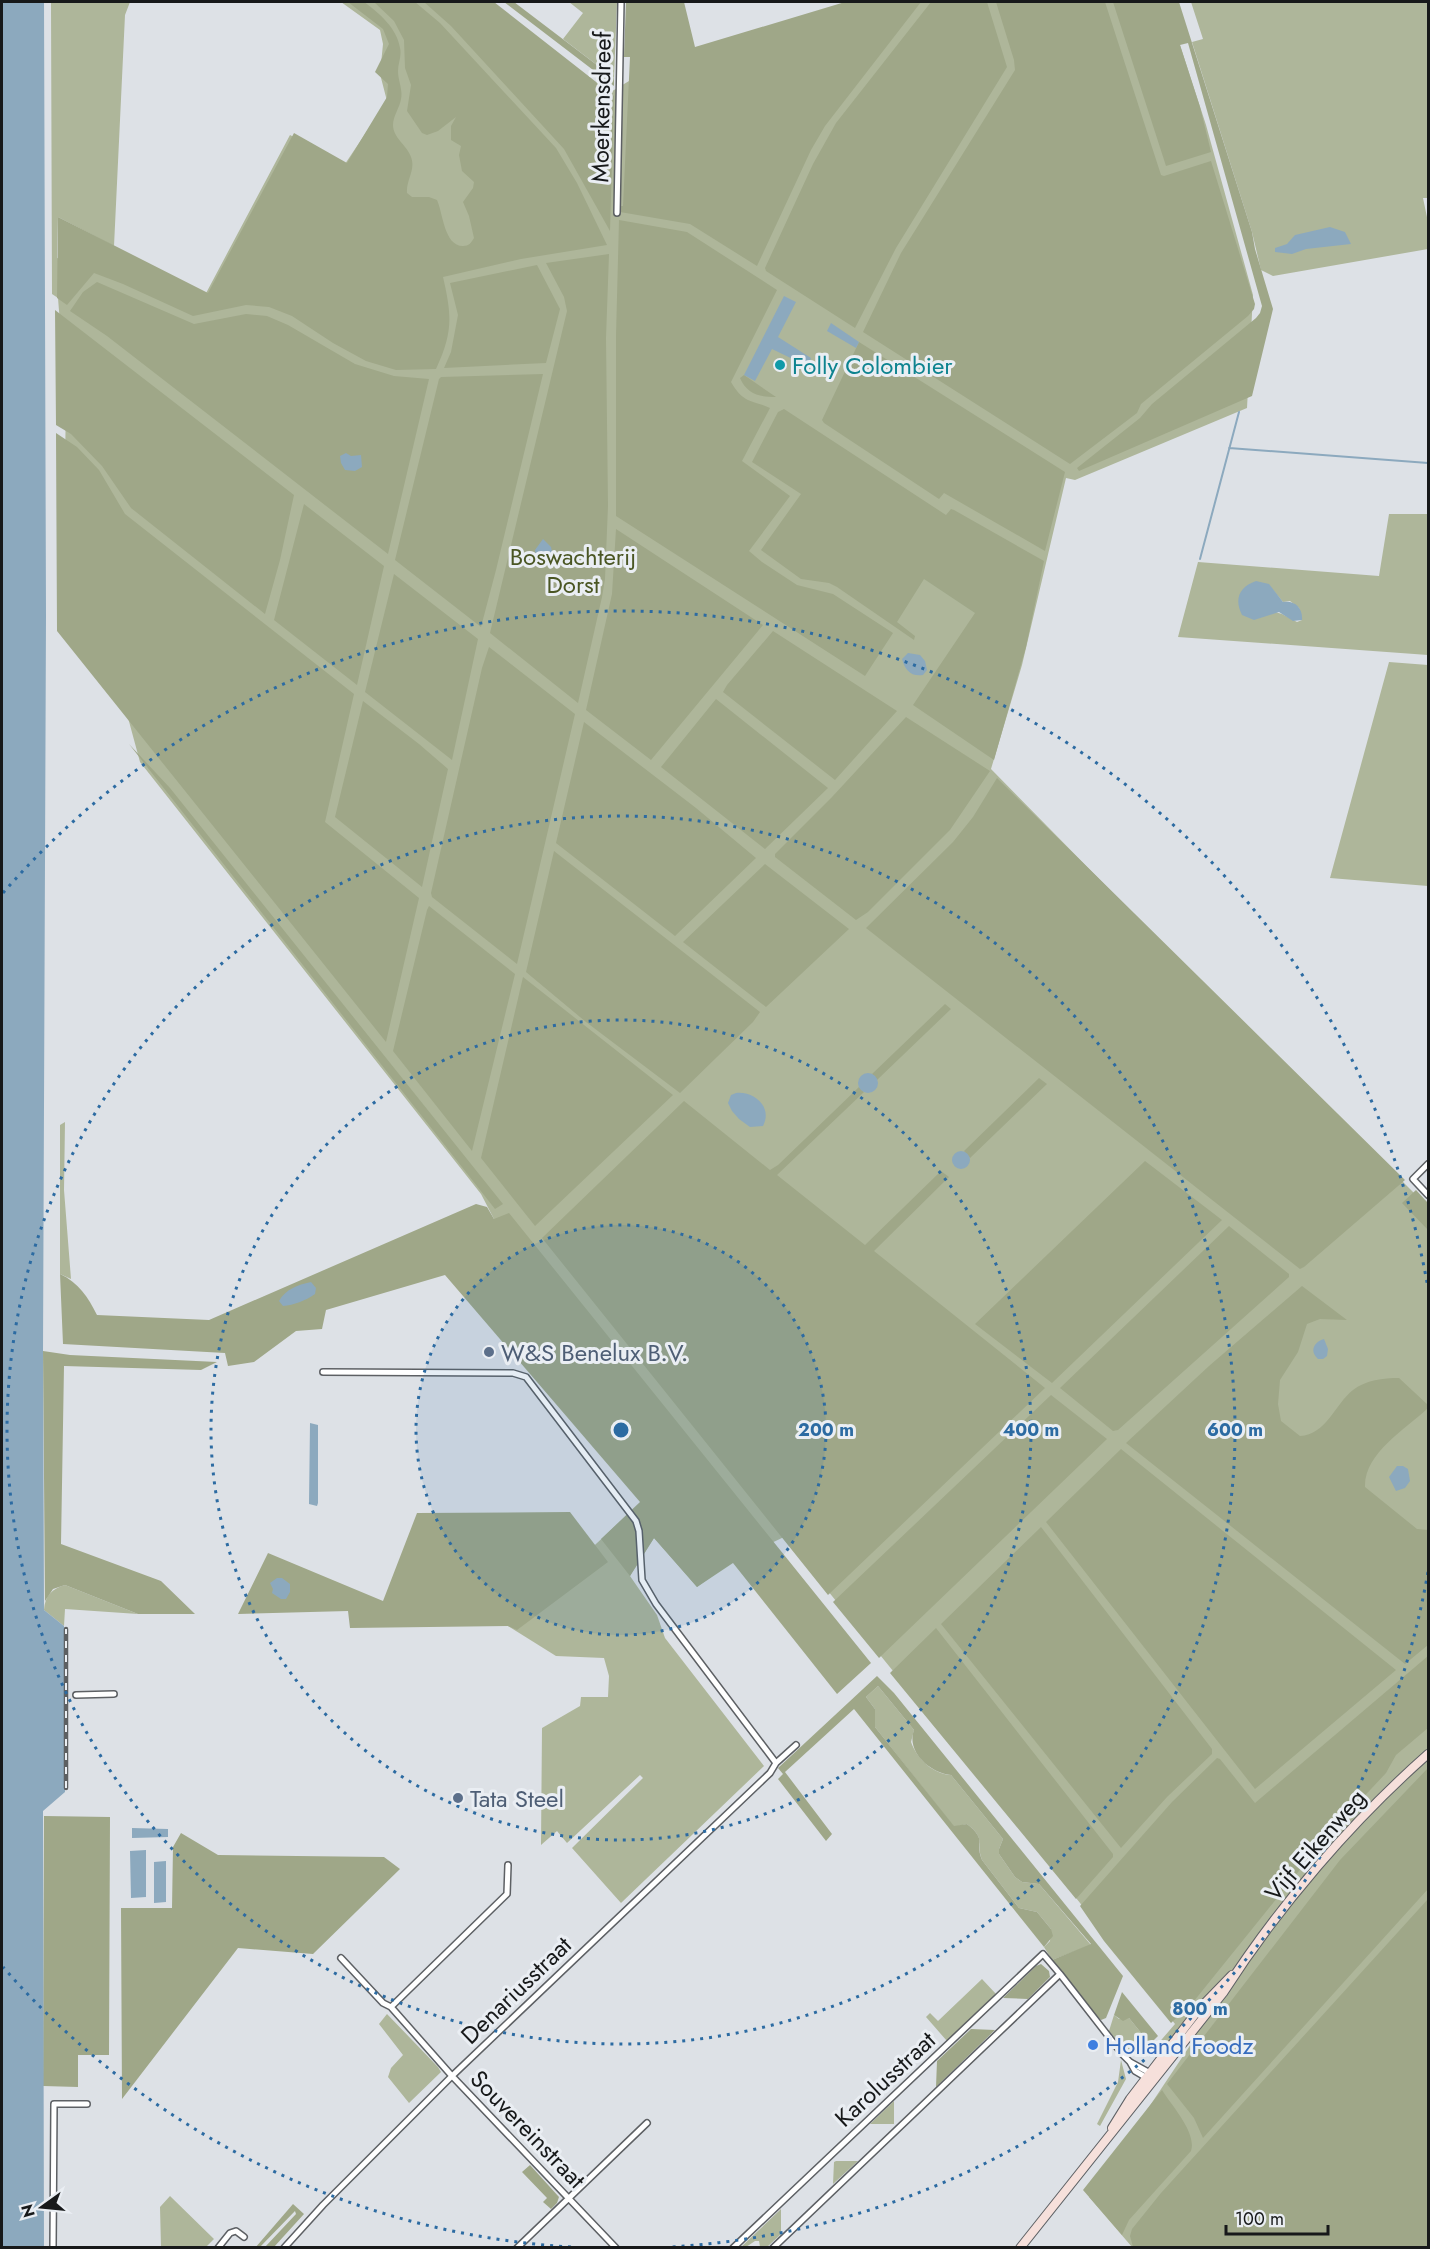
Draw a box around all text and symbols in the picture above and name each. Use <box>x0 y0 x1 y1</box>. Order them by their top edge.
street label: Moerkensdreef <box>582 30 620 183</box>
place label: Folly Colombier <box>792 348 953 383</box>
marker: Folly Colombier <box>773 358 787 372</box>
park label: Boswachterij Dorst <box>510 539 636 602</box>
place label: W&S Benelux B.V. <box>501 1335 688 1370</box>
marker: W&S Benelux B.V. <box>482 1345 496 1359</box>
text: 200 m <box>798 1417 854 1443</box>
text: 400 m <box>1003 1417 1059 1443</box>
text: 600 m <box>1207 1417 1263 1443</box>
centre of rings <box>611 1420 631 1440</box>
place label: Tata Steel <box>470 1781 564 1816</box>
street label: Vijf Eikenweg <box>1256 1781 1374 1909</box>
marker: Tata Steel <box>451 1791 465 1805</box>
street label: Denariusstraat <box>453 1928 579 2052</box>
text: 800 m <box>1172 1996 1228 2022</box>
street label: Karolusstraat <box>827 2023 943 2135</box>
place label: Holland Foodz <box>1105 2028 1254 2063</box>
marker: Holland Foodz <box>1086 2038 1100 2052</box>
street label: Souvereinstraat <box>462 2062 594 2196</box>
north arrow <box>12 2177 72 2237</box>
scale bar <box>1226 2198 1328 2236</box>
text: N <box>15 2202 41 2220</box>
text: 100 m <box>1235 2206 1284 2232</box>

